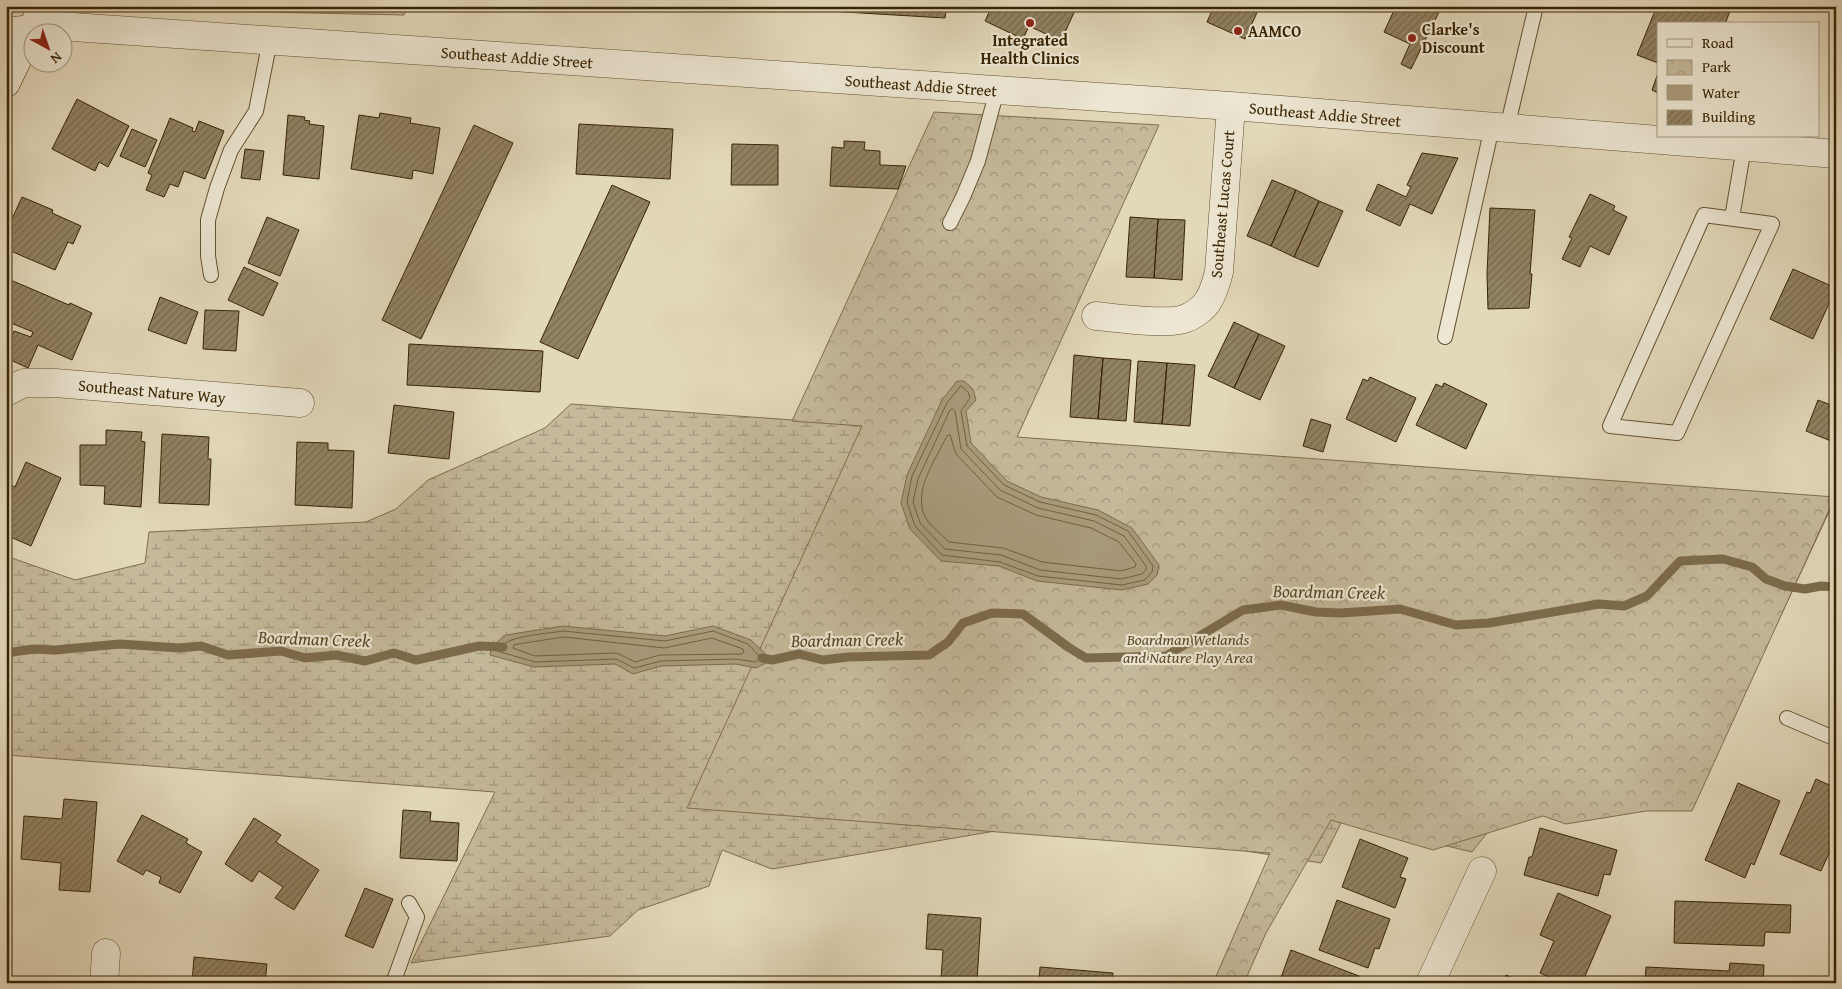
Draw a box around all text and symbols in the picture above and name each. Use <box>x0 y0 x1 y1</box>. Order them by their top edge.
marker: Integrated Health Clinics <box>1024 17 1036 29</box>
place label: Clarke's Discount <box>1422 17 1485 59</box>
place label: AAMCO <box>1248 19 1301 43</box>
north arrow <box>22 22 72 72</box>
legend <box>1657 22 1820 138</box>
marker: AAMCO <box>1232 25 1244 37</box>
place label: Integrated Health Clinics <box>981 28 1080 70</box>
marker: Clarke's Discount <box>1406 32 1418 44</box>
text: Road <box>1702 32 1733 53</box>
street label: Southeast Addie Street <box>440 40 594 74</box>
text: N <box>46 47 66 69</box>
text: Park <box>1702 56 1731 77</box>
street label: Southeast Addie Street <box>844 68 998 102</box>
text: Water <box>1702 82 1740 103</box>
street label: Southeast Addie Street <box>1248 95 1402 133</box>
text: Building <box>1702 106 1756 127</box>
street label: Southeast Lucas Court <box>1204 129 1240 279</box>
street label: Southeast Nature Way <box>77 373 227 409</box>
water label: Boardman Creek <box>1272 577 1386 606</box>
water label: Boardman Creek <box>256 623 371 654</box>
water label: Boardman Creek <box>790 625 904 654</box>
park label: Boardman Wetlands and Nature Play Area <box>1123 627 1254 669</box>

